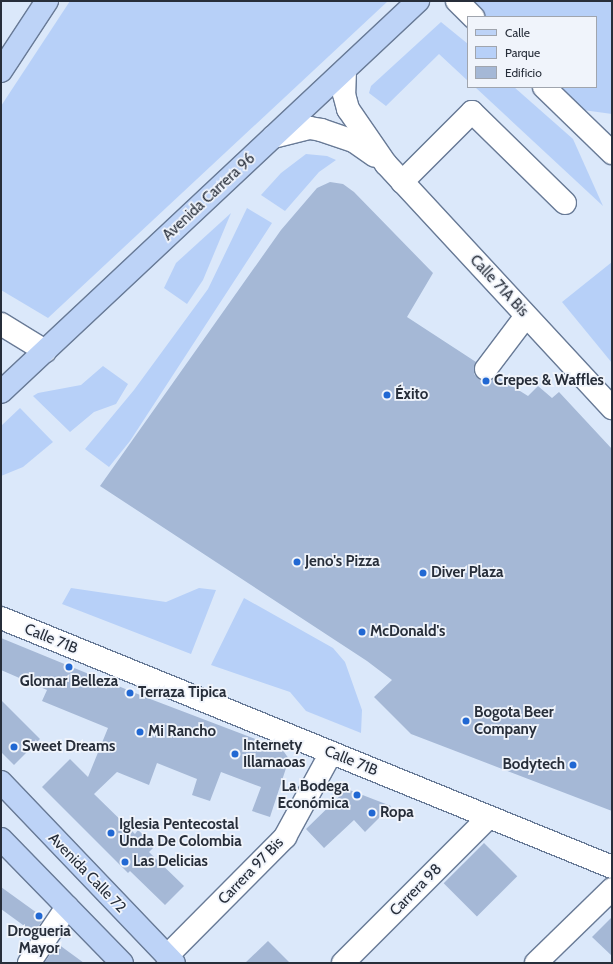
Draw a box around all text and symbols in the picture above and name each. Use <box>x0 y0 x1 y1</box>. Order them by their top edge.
legend <box>467 16 597 88</box>
text: Calle <box>505 25 530 40</box>
text: Parque <box>505 45 540 60</box>
text: Edificio <box>505 65 542 80</box>
street label: Avenida Carrera 96 <box>159 150 259 244</box>
street label: Calle 71A Bis <box>466 251 532 321</box>
place label: Crepes & Waffles <box>494 372 604 390</box>
marker: Crepes & Waffles <box>481 376 491 386</box>
place label: Éxito <box>395 386 428 404</box>
marker: Éxito <box>382 390 392 400</box>
place label: Jeno's Pizza <box>305 553 380 571</box>
marker: Jeno's Pizza <box>292 557 302 567</box>
place label: Diver Plaza <box>431 564 503 582</box>
marker: Diver Plaza <box>418 568 428 578</box>
street label: Calle 71B <box>22 620 80 658</box>
place label: McDonald's <box>370 623 445 641</box>
marker: McDonald's <box>357 627 367 637</box>
marker: Glomar Belleza <box>64 662 74 672</box>
place label: Glomar Belleza <box>20 673 118 691</box>
place label: Terraza Tipica <box>138 684 226 702</box>
marker: Terraza Tipica <box>125 688 135 698</box>
place label: Bogota Beer Company <box>474 703 554 738</box>
marker: Bogota Beer Company <box>461 716 471 726</box>
place label: Mi Rancho <box>148 723 216 741</box>
marker: Mi Rancho <box>135 727 145 737</box>
place label: Internety Illamaoas <box>243 736 305 771</box>
place label: Sweet Dreams <box>22 738 115 756</box>
marker: Sweet Dreams <box>9 742 19 752</box>
street label: Calle 71B <box>322 742 380 780</box>
marker: Internety Illamaoas <box>230 749 240 759</box>
place label: Bodytech <box>502 756 565 774</box>
marker: Bodytech <box>568 760 578 770</box>
place label: La Bodega Económica <box>278 777 349 812</box>
marker: La Bodega Económica <box>352 790 362 800</box>
place label: Ropa <box>380 804 414 822</box>
marker: Ropa <box>367 808 377 818</box>
place label: Iglesia Pentecostal Unda De Colombia <box>119 815 242 850</box>
marker: Iglesia Pentecostal Unda De Colombia <box>106 828 116 838</box>
street label: Avenida Calle 72 <box>44 829 130 917</box>
street label: Carrera 97 Bis <box>215 834 287 908</box>
place label: Las Delicias <box>133 853 208 871</box>
marker: Las Delicias <box>120 857 130 867</box>
street label: Carrera 98 <box>386 860 446 920</box>
marker: Drogueria Mayor <box>34 911 44 921</box>
place label: Drogueria Mayor <box>7 922 71 957</box>

